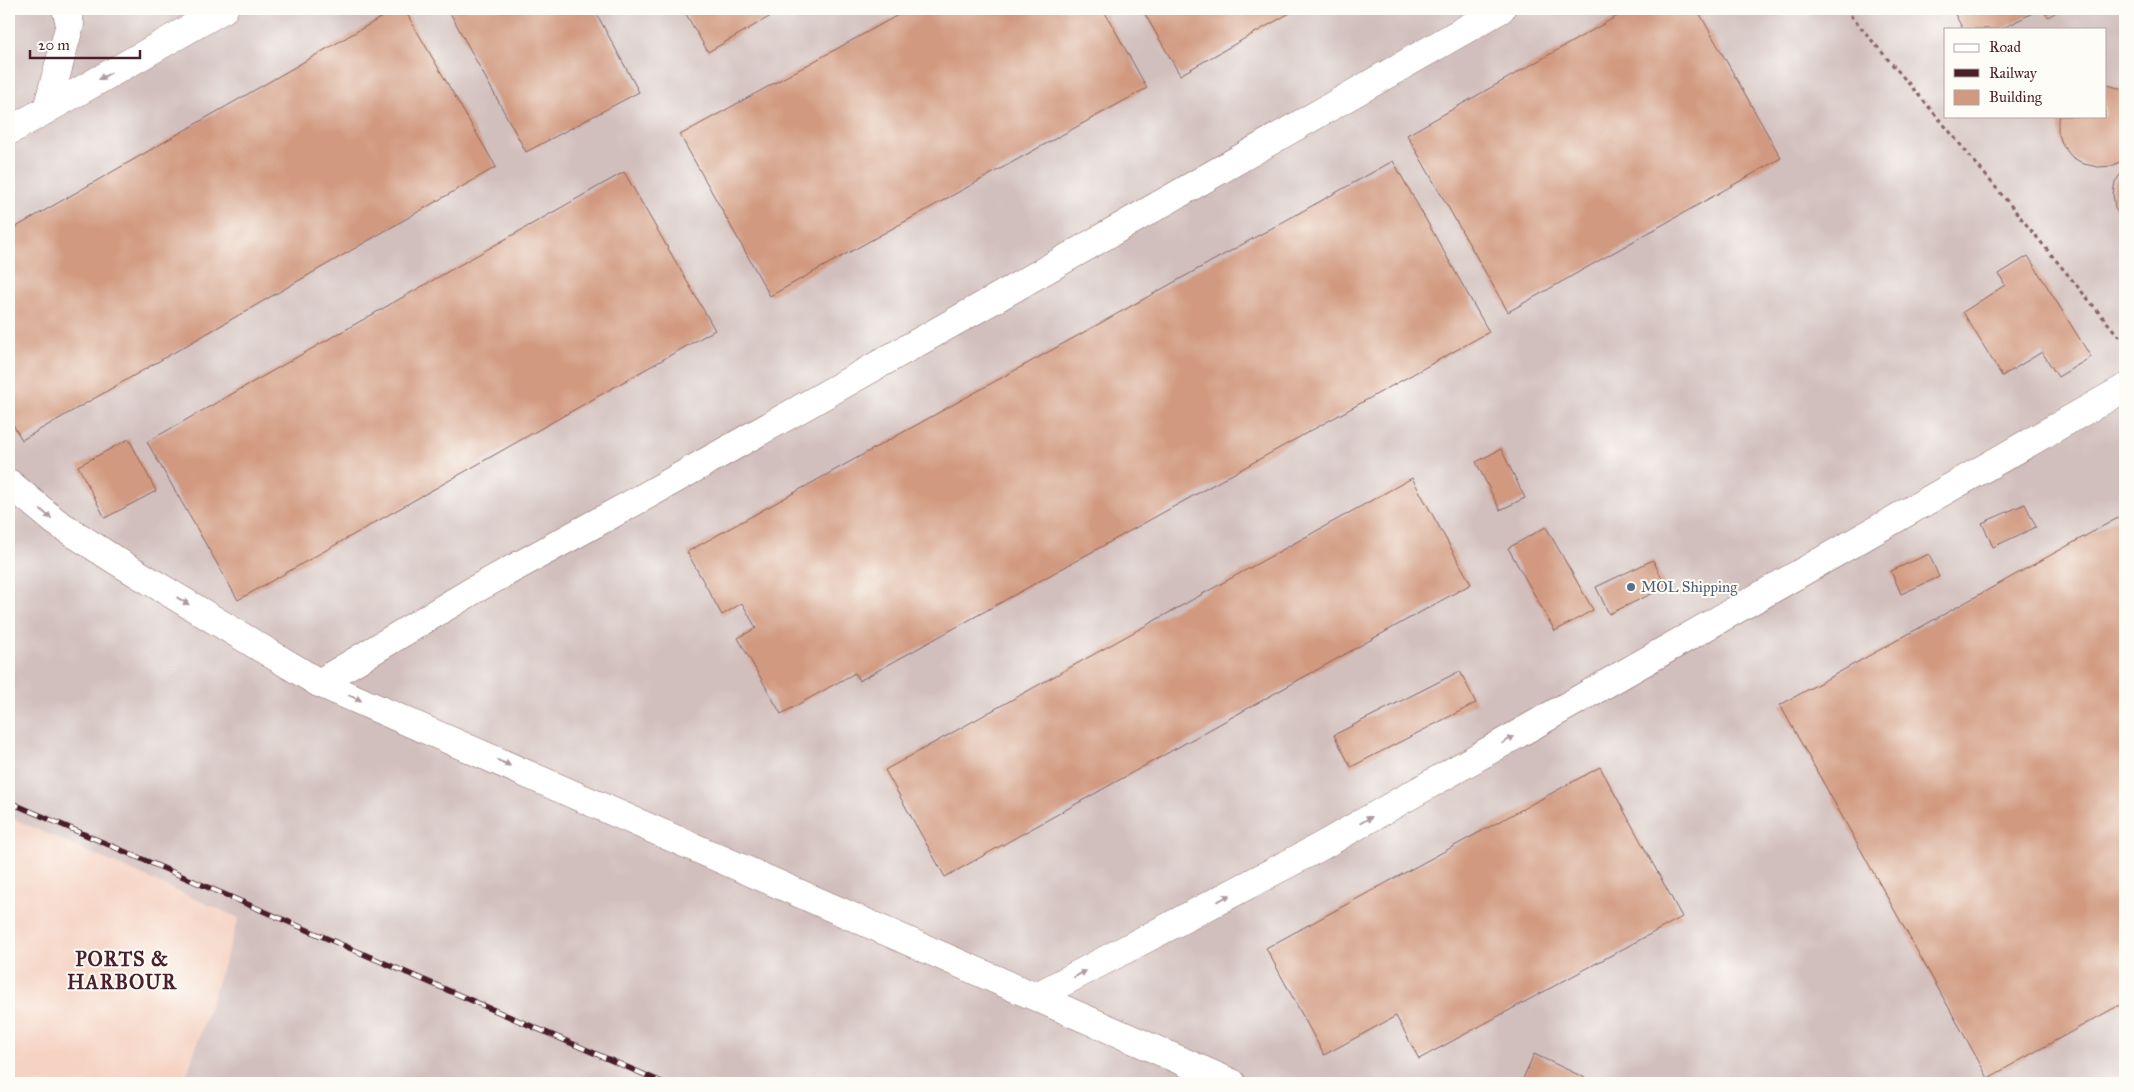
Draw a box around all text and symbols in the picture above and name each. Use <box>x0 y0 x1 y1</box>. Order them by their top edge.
scale bar <box>30 28 140 60</box>
legend <box>1944 28 2106 118</box>
text: 20 m <box>38 36 70 54</box>
text: Road <box>1989 38 2021 56</box>
text: Railway <box>1989 64 2038 82</box>
one-way arrow <box>98 71 111 80</box>
text: Building <box>1989 88 2043 106</box>
one-way arrow <box>39 508 52 519</box>
place label: MOL Shipping <box>1641 578 1738 596</box>
marker: MOL Shipping <box>1625 581 1637 593</box>
one-way arrow <box>177 597 190 606</box>
one-way arrow <box>348 695 362 703</box>
one-way arrow <box>1501 735 1514 744</box>
one-way arrow <box>497 760 511 768</box>
one-way arrow <box>1360 816 1373 825</box>
one-way arrow <box>1216 894 1231 902</box>
district label: PORTS & HARBOUR <box>67 947 177 994</box>
one-way arrow <box>1073 969 1087 978</box>

